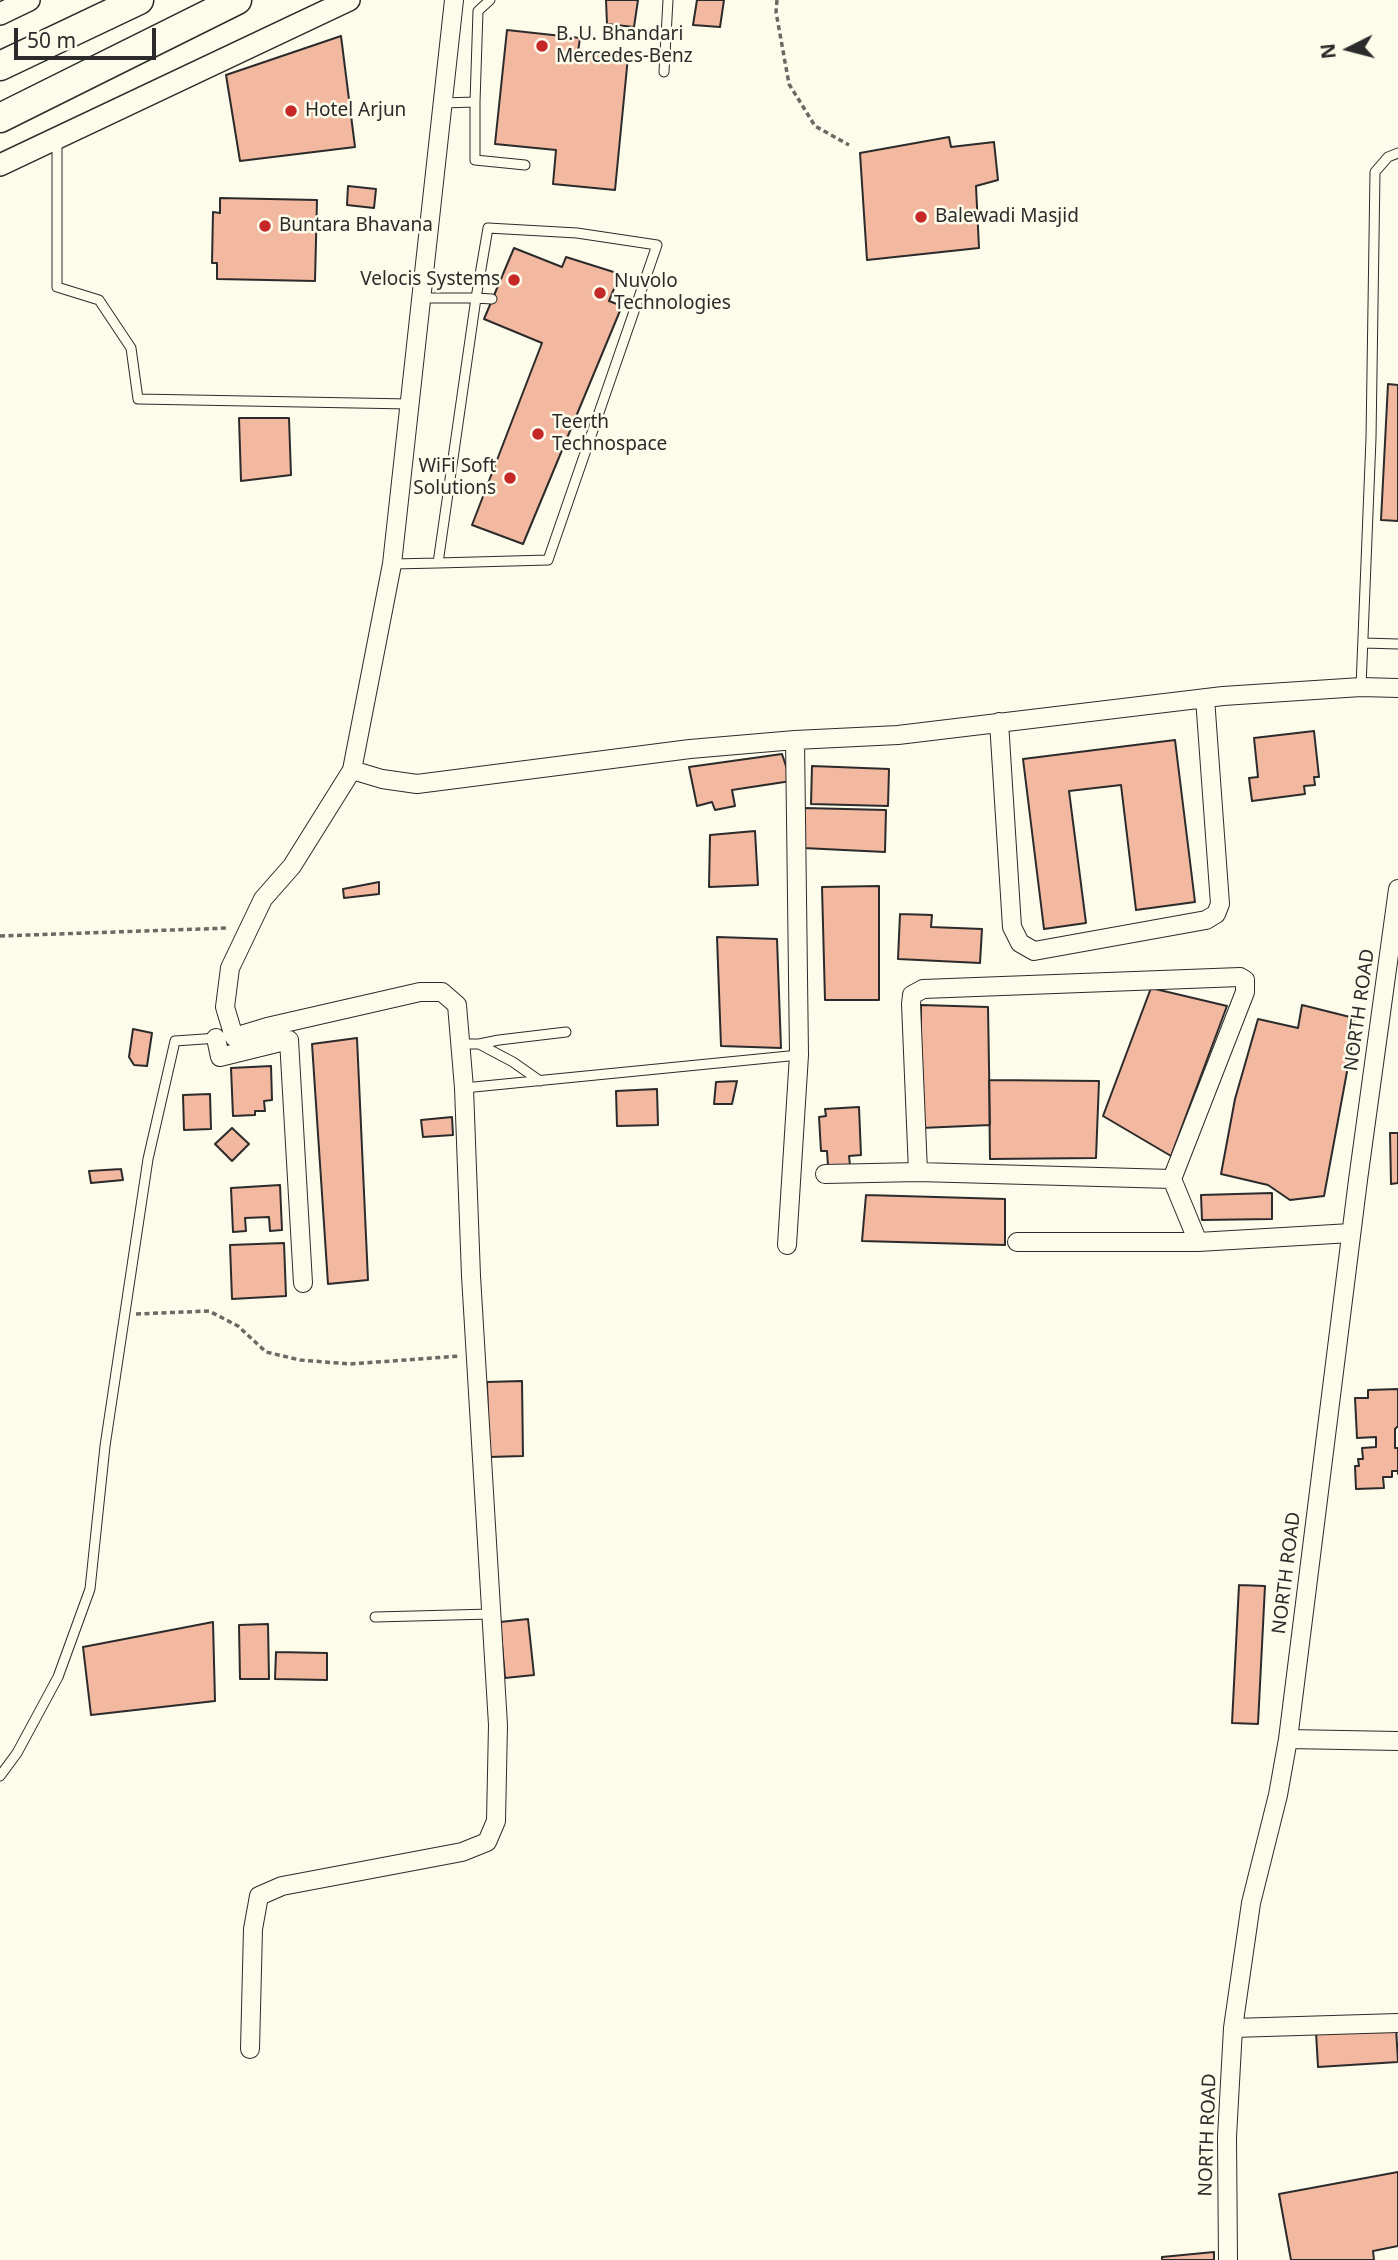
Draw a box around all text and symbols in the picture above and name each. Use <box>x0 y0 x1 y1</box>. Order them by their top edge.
scale bar <box>18 14 159 58</box>
north arrow <box>1314 14 1384 84</box>
place label: B. U. Bhandari Mercedes-Benz <box>556 24 693 68</box>
text: 50 m <box>27 26 76 54</box>
marker: B. U. Bhandari Mercedes-Benz <box>534 38 550 54</box>
text: N <box>1314 42 1342 60</box>
place label: Hotel Arjun <box>305 100 406 122</box>
marker: Hotel Arjun <box>283 103 299 119</box>
place label: Balewadi Masjid <box>935 206 1079 228</box>
marker: Balewadi Masjid <box>913 209 929 225</box>
place label: Buntara Bhavana <box>279 215 433 237</box>
marker: Buntara Bhavana <box>257 218 273 234</box>
place label: Velocis Systems <box>360 269 500 291</box>
place label: Nuvolo Technologies <box>614 271 731 315</box>
marker: Velocis Systems <box>506 272 522 288</box>
marker: Nuvolo Technologies <box>592 285 608 301</box>
place label: Teerth Technospace <box>552 412 667 456</box>
marker: Teerth Technospace <box>530 426 546 442</box>
place label: WiFi Soft Solutions <box>413 456 496 500</box>
marker: WiFi Soft Solutions <box>502 470 518 486</box>
street label: NORTH ROAD <box>1340 948 1380 1072</box>
street label: NORTH ROAD <box>1268 1511 1306 1635</box>
street label: NORTH ROAD <box>1194 2073 1222 2197</box>

